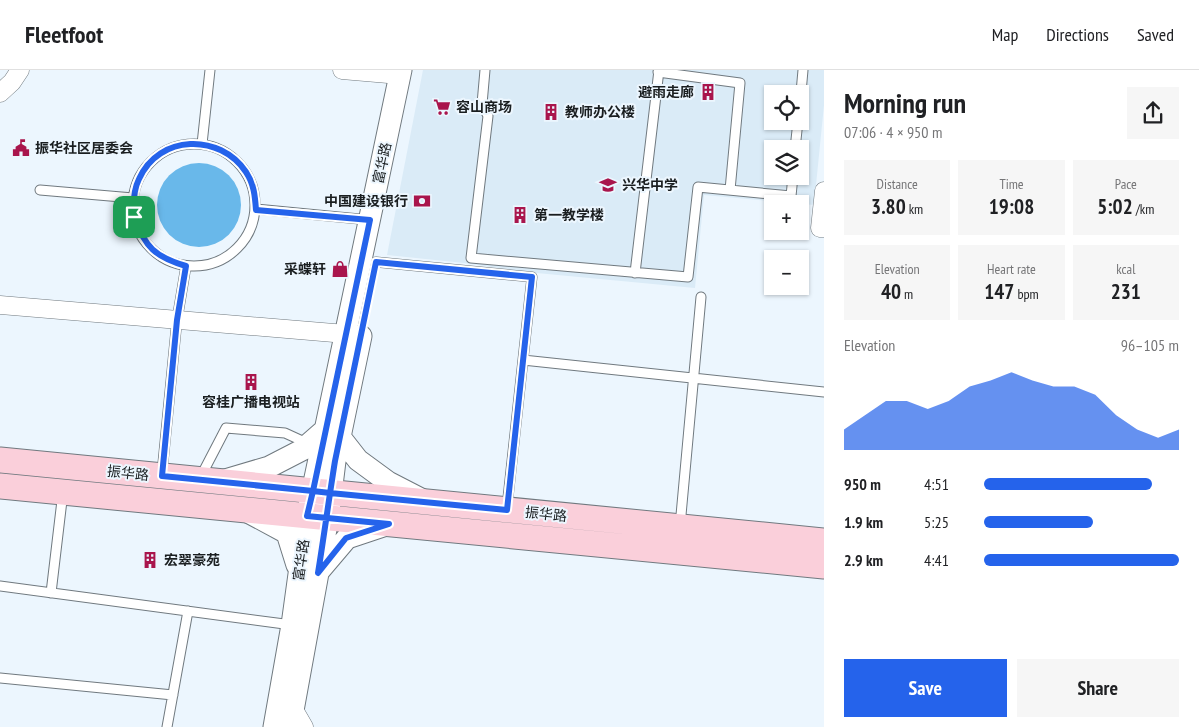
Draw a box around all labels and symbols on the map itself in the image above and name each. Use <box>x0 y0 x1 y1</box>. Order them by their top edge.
building icon: 避雨走廊 <box>698 82 718 102</box>
place label: 避雨走廊 <box>638 83 694 101</box>
supermarket icon: 容山商场 <box>432 97 452 117</box>
place label: 容山商场 <box>456 98 512 116</box>
building icon: 教师办公楼 <box>541 102 561 122</box>
place label: 教师办公楼 <box>565 103 635 121</box>
public building icon: 振华社区居委会 <box>11 138 31 158</box>
place label: 振华社区居委会 <box>35 139 133 157</box>
street label: 富华路 <box>369 141 395 185</box>
school or university icon: 兴华中学 <box>598 175 618 195</box>
place label: 兴华中学 <box>622 176 678 194</box>
bank icon: 中国建设银行 <box>412 191 432 211</box>
place label: 中国建设银行 <box>324 192 408 210</box>
pin <box>113 196 155 238</box>
building icon: 第一教学楼 <box>510 205 530 225</box>
place label: 第一教学楼 <box>534 206 604 224</box>
shop icon: 采蝶轩 <box>330 259 350 279</box>
place label: 采蝶轩 <box>284 260 326 278</box>
building icon: 容桂广播电视站 <box>241 372 261 392</box>
place label: 容桂广播电视站 <box>202 393 300 411</box>
street label: 振华路 <box>106 462 150 484</box>
street label: 振华路 <box>524 503 568 525</box>
street label: 富华路 <box>289 538 313 582</box>
building icon: 宏翠豪苑 <box>140 550 160 570</box>
place label: 宏翠豪苑 <box>164 551 220 569</box>

